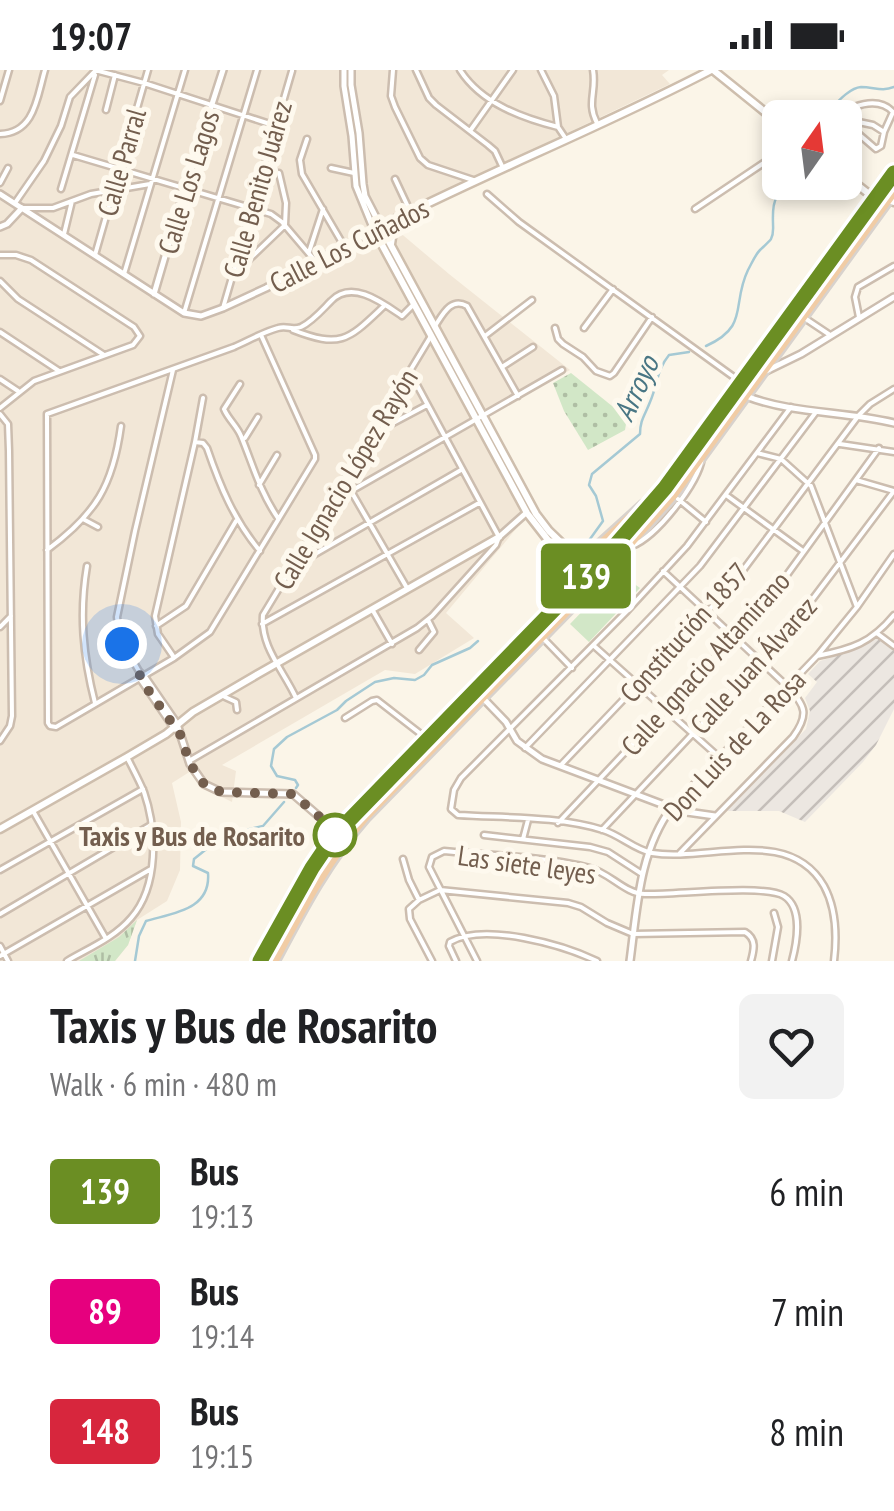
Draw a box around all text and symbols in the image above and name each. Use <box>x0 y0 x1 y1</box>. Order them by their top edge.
text: 19:07 <box>50 11 132 60</box>
street label: Calle Benito Juárez <box>214 96 300 282</box>
north arrow <box>762 100 862 200</box>
map controls <box>762 100 862 200</box>
street label: Calle Parral <box>88 103 154 220</box>
street label: Calle Los Lagos <box>149 106 227 258</box>
street label: Calle Los Cuñados <box>263 189 435 301</box>
water label: Arroyo <box>603 347 668 427</box>
street label: Calle Ignacio López Rayón <box>264 362 426 596</box>
line badge: 139 <box>528 544 644 608</box>
text: 139 <box>561 553 611 599</box>
street label: Constitución 1857 <box>611 554 757 710</box>
street label: Calle Ignacio Altamirano <box>612 563 798 763</box>
street label: Calle Juan Álvarez <box>681 588 825 742</box>
your location <box>97 619 147 669</box>
street label: Don Luis de La Rosa <box>655 662 813 828</box>
marker: Taxis y Bus de Rosarito <box>314 814 356 856</box>
place label: Taxis y Bus de Rosarito <box>79 817 305 854</box>
street label: Las siete leyes <box>456 836 598 892</box>
text: Taxis y Bus de Rosarito <box>50 994 437 1056</box>
button: heart <box>739 994 844 1099</box>
text: Walk · 6 min · 480 m <box>50 1063 277 1105</box>
text: Bus <box>190 1146 239 1195</box>
text: 6 min <box>769 1167 844 1216</box>
text: 139 <box>80 1168 130 1214</box>
text: 19:13 <box>190 1195 254 1237</box>
text: Bus <box>190 1266 239 1315</box>
text: 7 min <box>771 1287 844 1336</box>
text: 89 <box>88 1288 122 1334</box>
text: 19:14 <box>190 1315 254 1357</box>
text: Bus <box>190 1386 239 1435</box>
text: 8 min <box>769 1407 844 1456</box>
text: 148 <box>80 1408 130 1454</box>
text: 19:15 <box>190 1435 254 1477</box>

